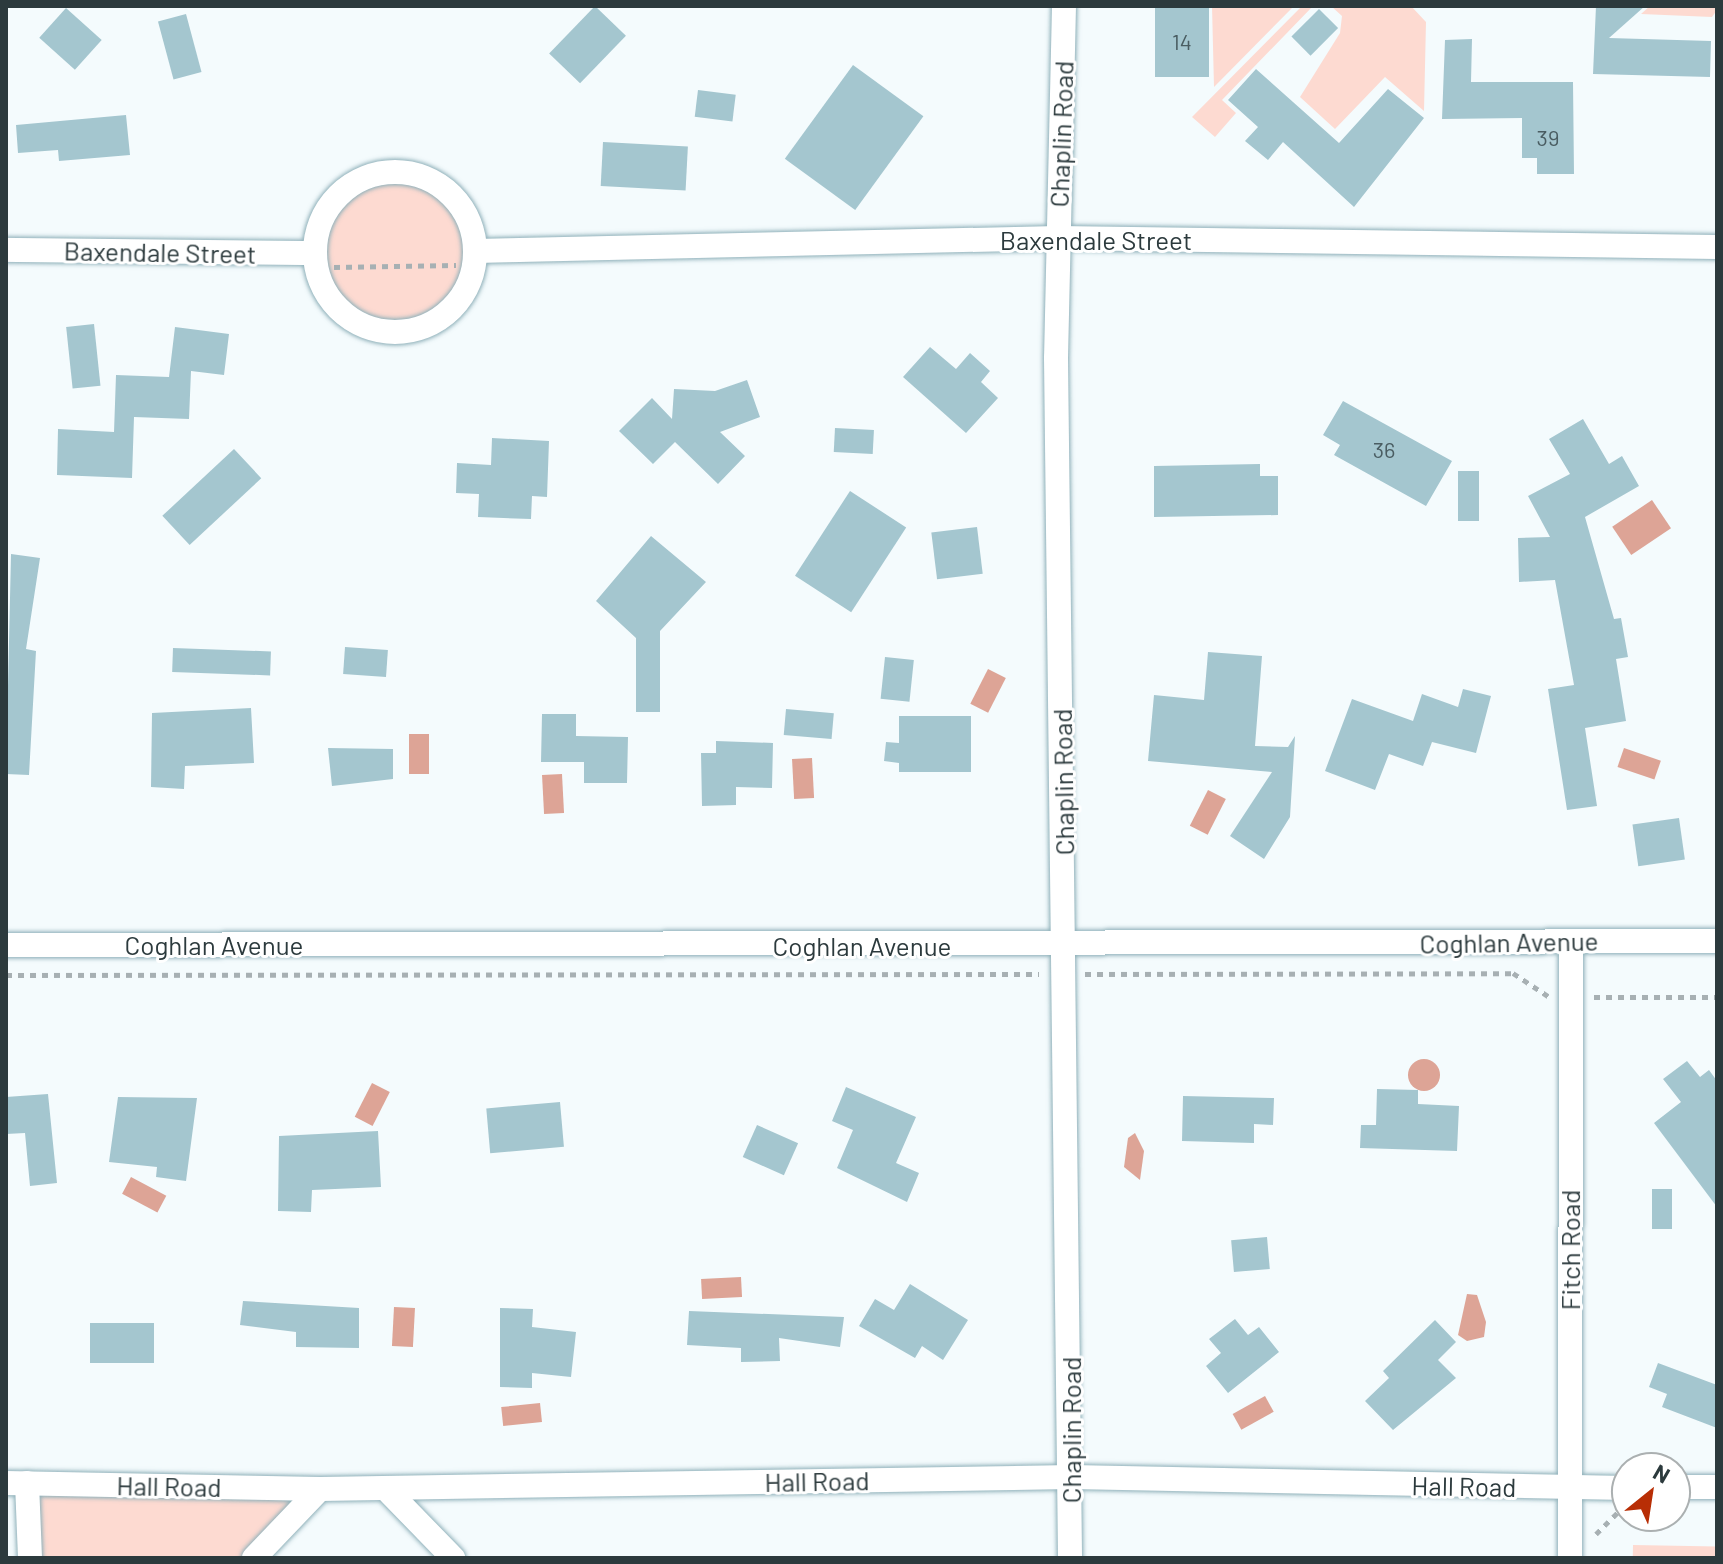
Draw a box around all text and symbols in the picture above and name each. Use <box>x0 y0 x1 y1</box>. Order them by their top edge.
house number: 14 <box>1172 29 1192 55</box>
street label: Chaplin Road <box>1043 60 1079 208</box>
house number: 39 <box>1537 125 1559 151</box>
street label: Baxendale Street <box>1000 224 1192 256</box>
street label: Baxendale Street <box>64 235 256 269</box>
house number: 36 <box>1373 437 1395 463</box>
street label: Chaplin Road <box>1046 708 1080 856</box>
street label: Coghlan Avenue <box>1419 925 1599 959</box>
street label: Coghlan Avenue <box>125 929 303 961</box>
street label: Coghlan Avenue <box>773 930 951 962</box>
street label: Fitch Road <box>1554 1190 1586 1310</box>
street label: Chaplin Road <box>1055 1357 1087 1503</box>
north arrow <box>1611 1452 1691 1532</box>
text: N <box>1649 1458 1675 1488</box>
street label: Hall Road <box>764 1464 870 1498</box>
street label: Hall Road <box>116 1469 222 1503</box>
street label: Hall Road <box>1411 1469 1517 1503</box>

